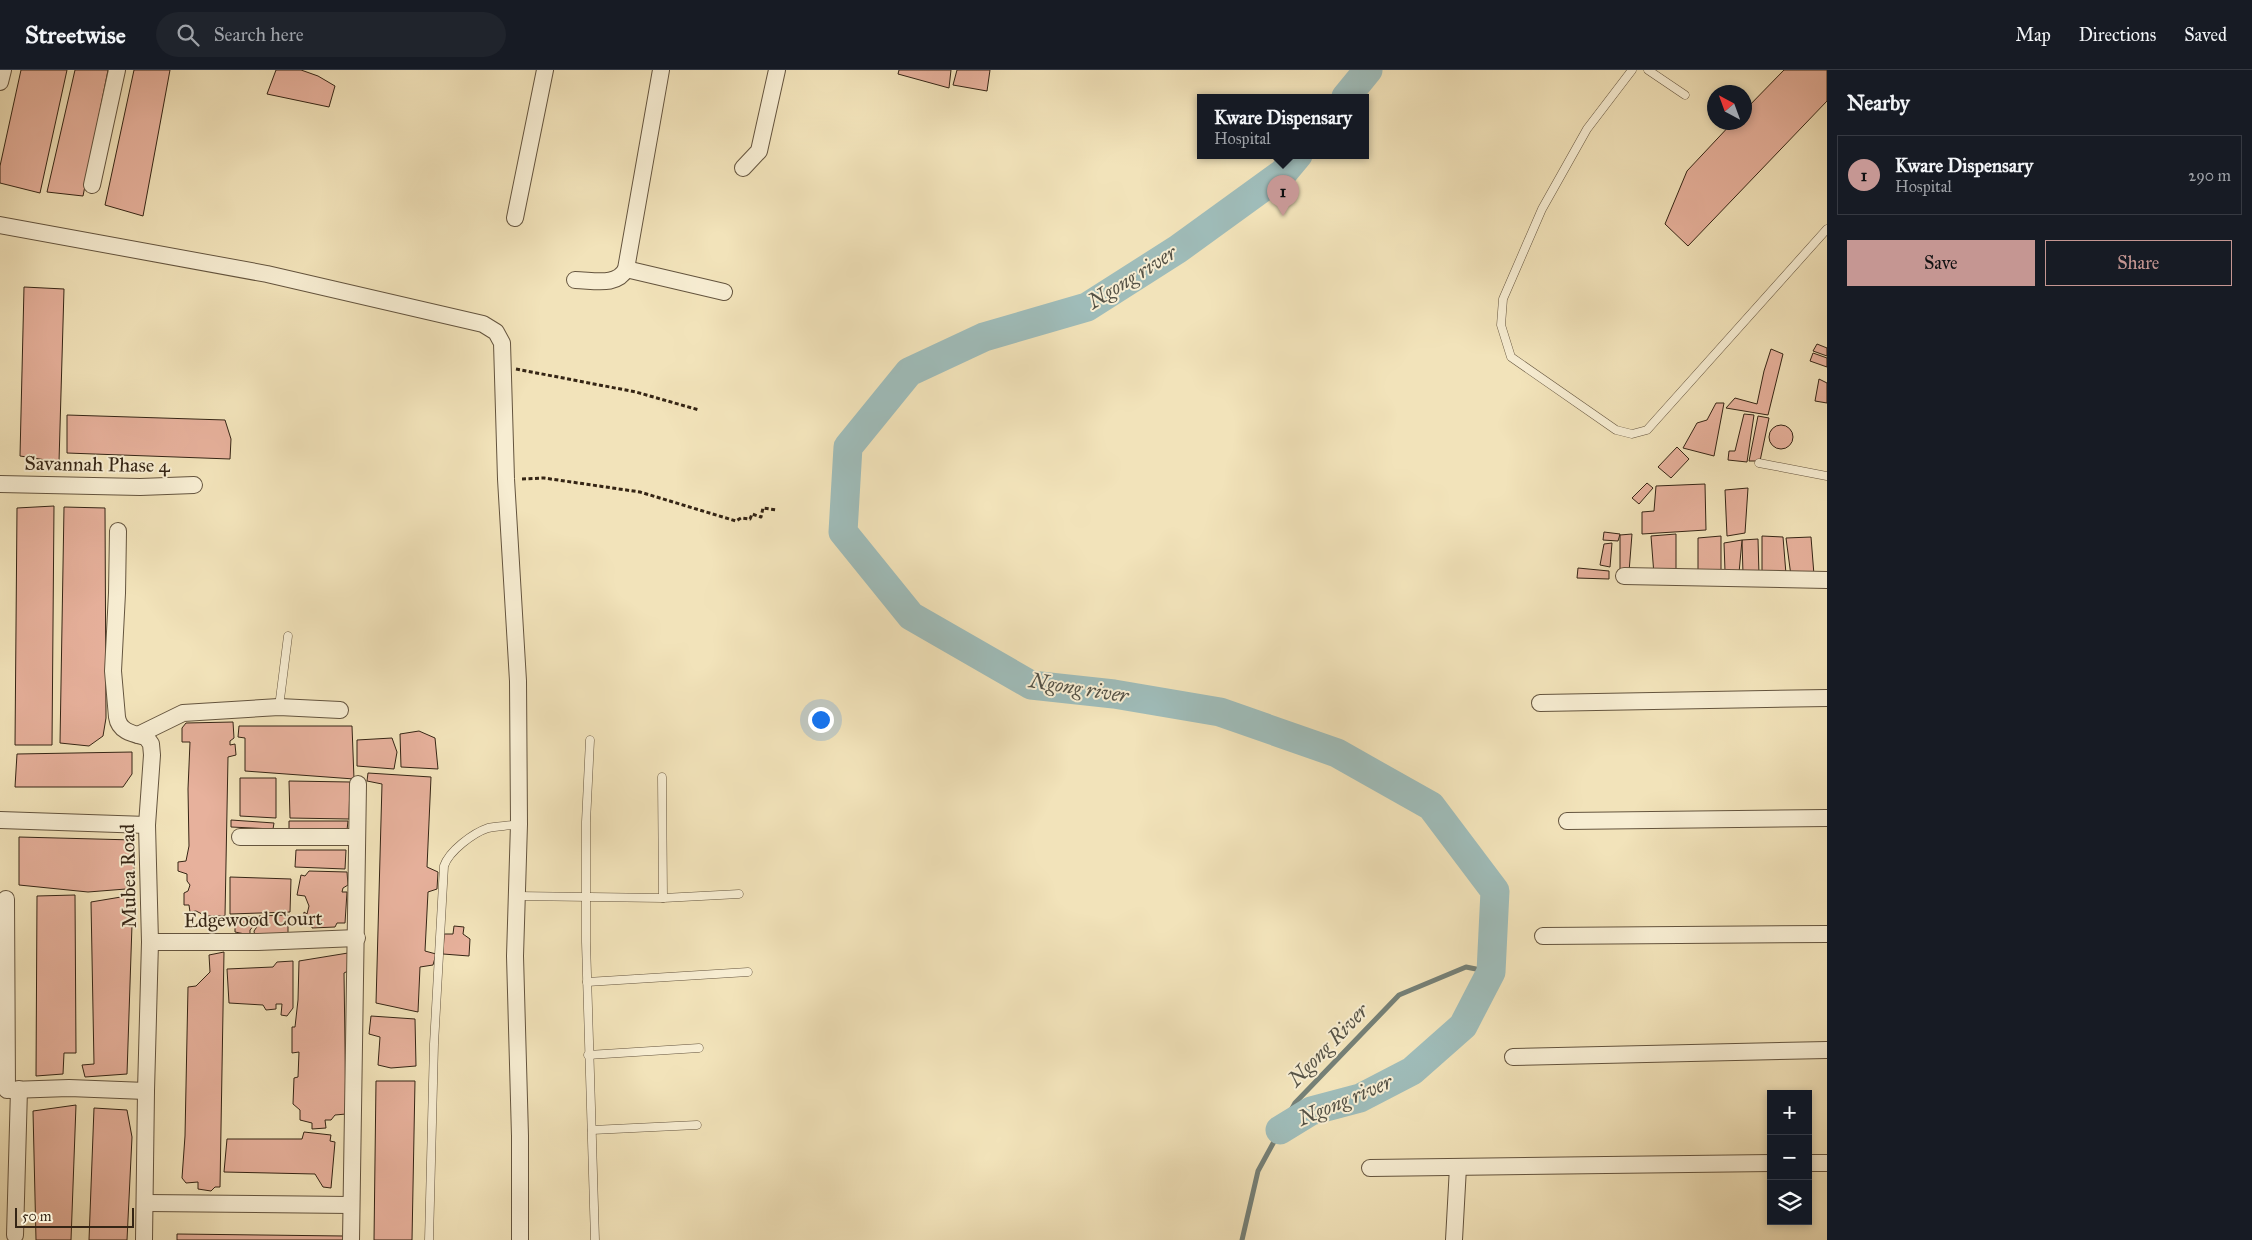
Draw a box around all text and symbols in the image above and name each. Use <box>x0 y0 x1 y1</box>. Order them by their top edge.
search box <box>156 12 506 57</box>
text: Streetwise <box>25 20 126 50</box>
icon: search <box>174 21 202 49</box>
text: Search here <box>214 23 304 46</box>
text: Map <box>2015 24 2051 46</box>
text: Directions <box>2079 24 2156 46</box>
text: Saved <box>2184 24 2227 46</box>
north arrow <box>1707 85 1752 130</box>
text: Nearby <box>1847 90 1910 116</box>
popup <box>1197 94 1369 159</box>
text: Kware Dispensary <box>1214 106 1352 129</box>
text: Hospital <box>1214 129 1271 148</box>
text: Kware Dispensary <box>1895 154 2033 177</box>
text: 1 <box>1861 166 1867 185</box>
text: 290 m <box>2188 166 2231 185</box>
pin: 1 <box>1267 175 1299 216</box>
text: Hospital <box>1895 177 1952 196</box>
water label: Ngong river <box>1082 239 1182 315</box>
button: Save <box>1847 240 2035 286</box>
button: Share <box>2045 240 2232 286</box>
street label: Savannah Phase 4 <box>24 451 171 477</box>
water label: Ngong river <box>1027 667 1132 709</box>
your location <box>808 707 834 733</box>
street label: Mubea Road <box>115 824 141 928</box>
street label: Edgewood Court <box>183 906 323 933</box>
water label: Ngong River <box>1281 997 1375 1093</box>
water label: Ngong river <box>1293 1068 1397 1132</box>
map controls <box>1767 1090 1812 1225</box>
button: + <box>1767 1090 1812 1135</box>
button: − <box>1767 1135 1812 1180</box>
button: layers <box>1767 1180 1812 1225</box>
scale bar <box>15 1205 134 1228</box>
text: 50 m <box>22 1208 51 1225</box>

